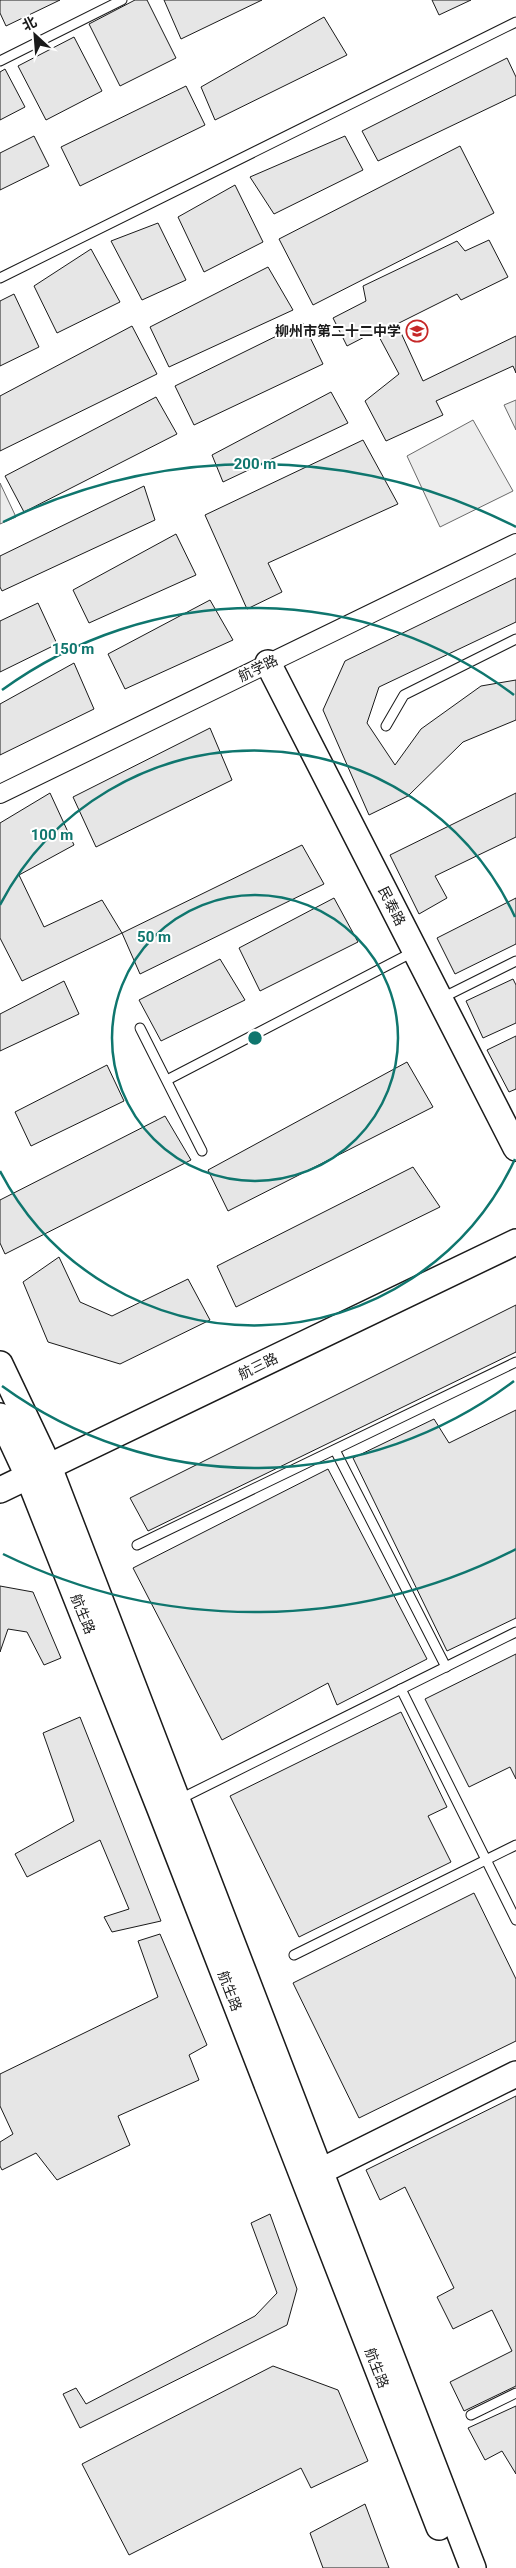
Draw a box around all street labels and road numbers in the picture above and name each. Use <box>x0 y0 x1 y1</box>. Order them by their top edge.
street label: 航学路 <box>236 652 280 684</box>
street label: 民泰路 <box>375 884 409 928</box>
street label: 航三路 <box>236 1350 280 1382</box>
street label: 航生路 <box>68 1592 98 1636</box>
street label: 航生路 <box>215 1969 245 2013</box>
street label: 航生路 <box>362 2346 392 2390</box>

